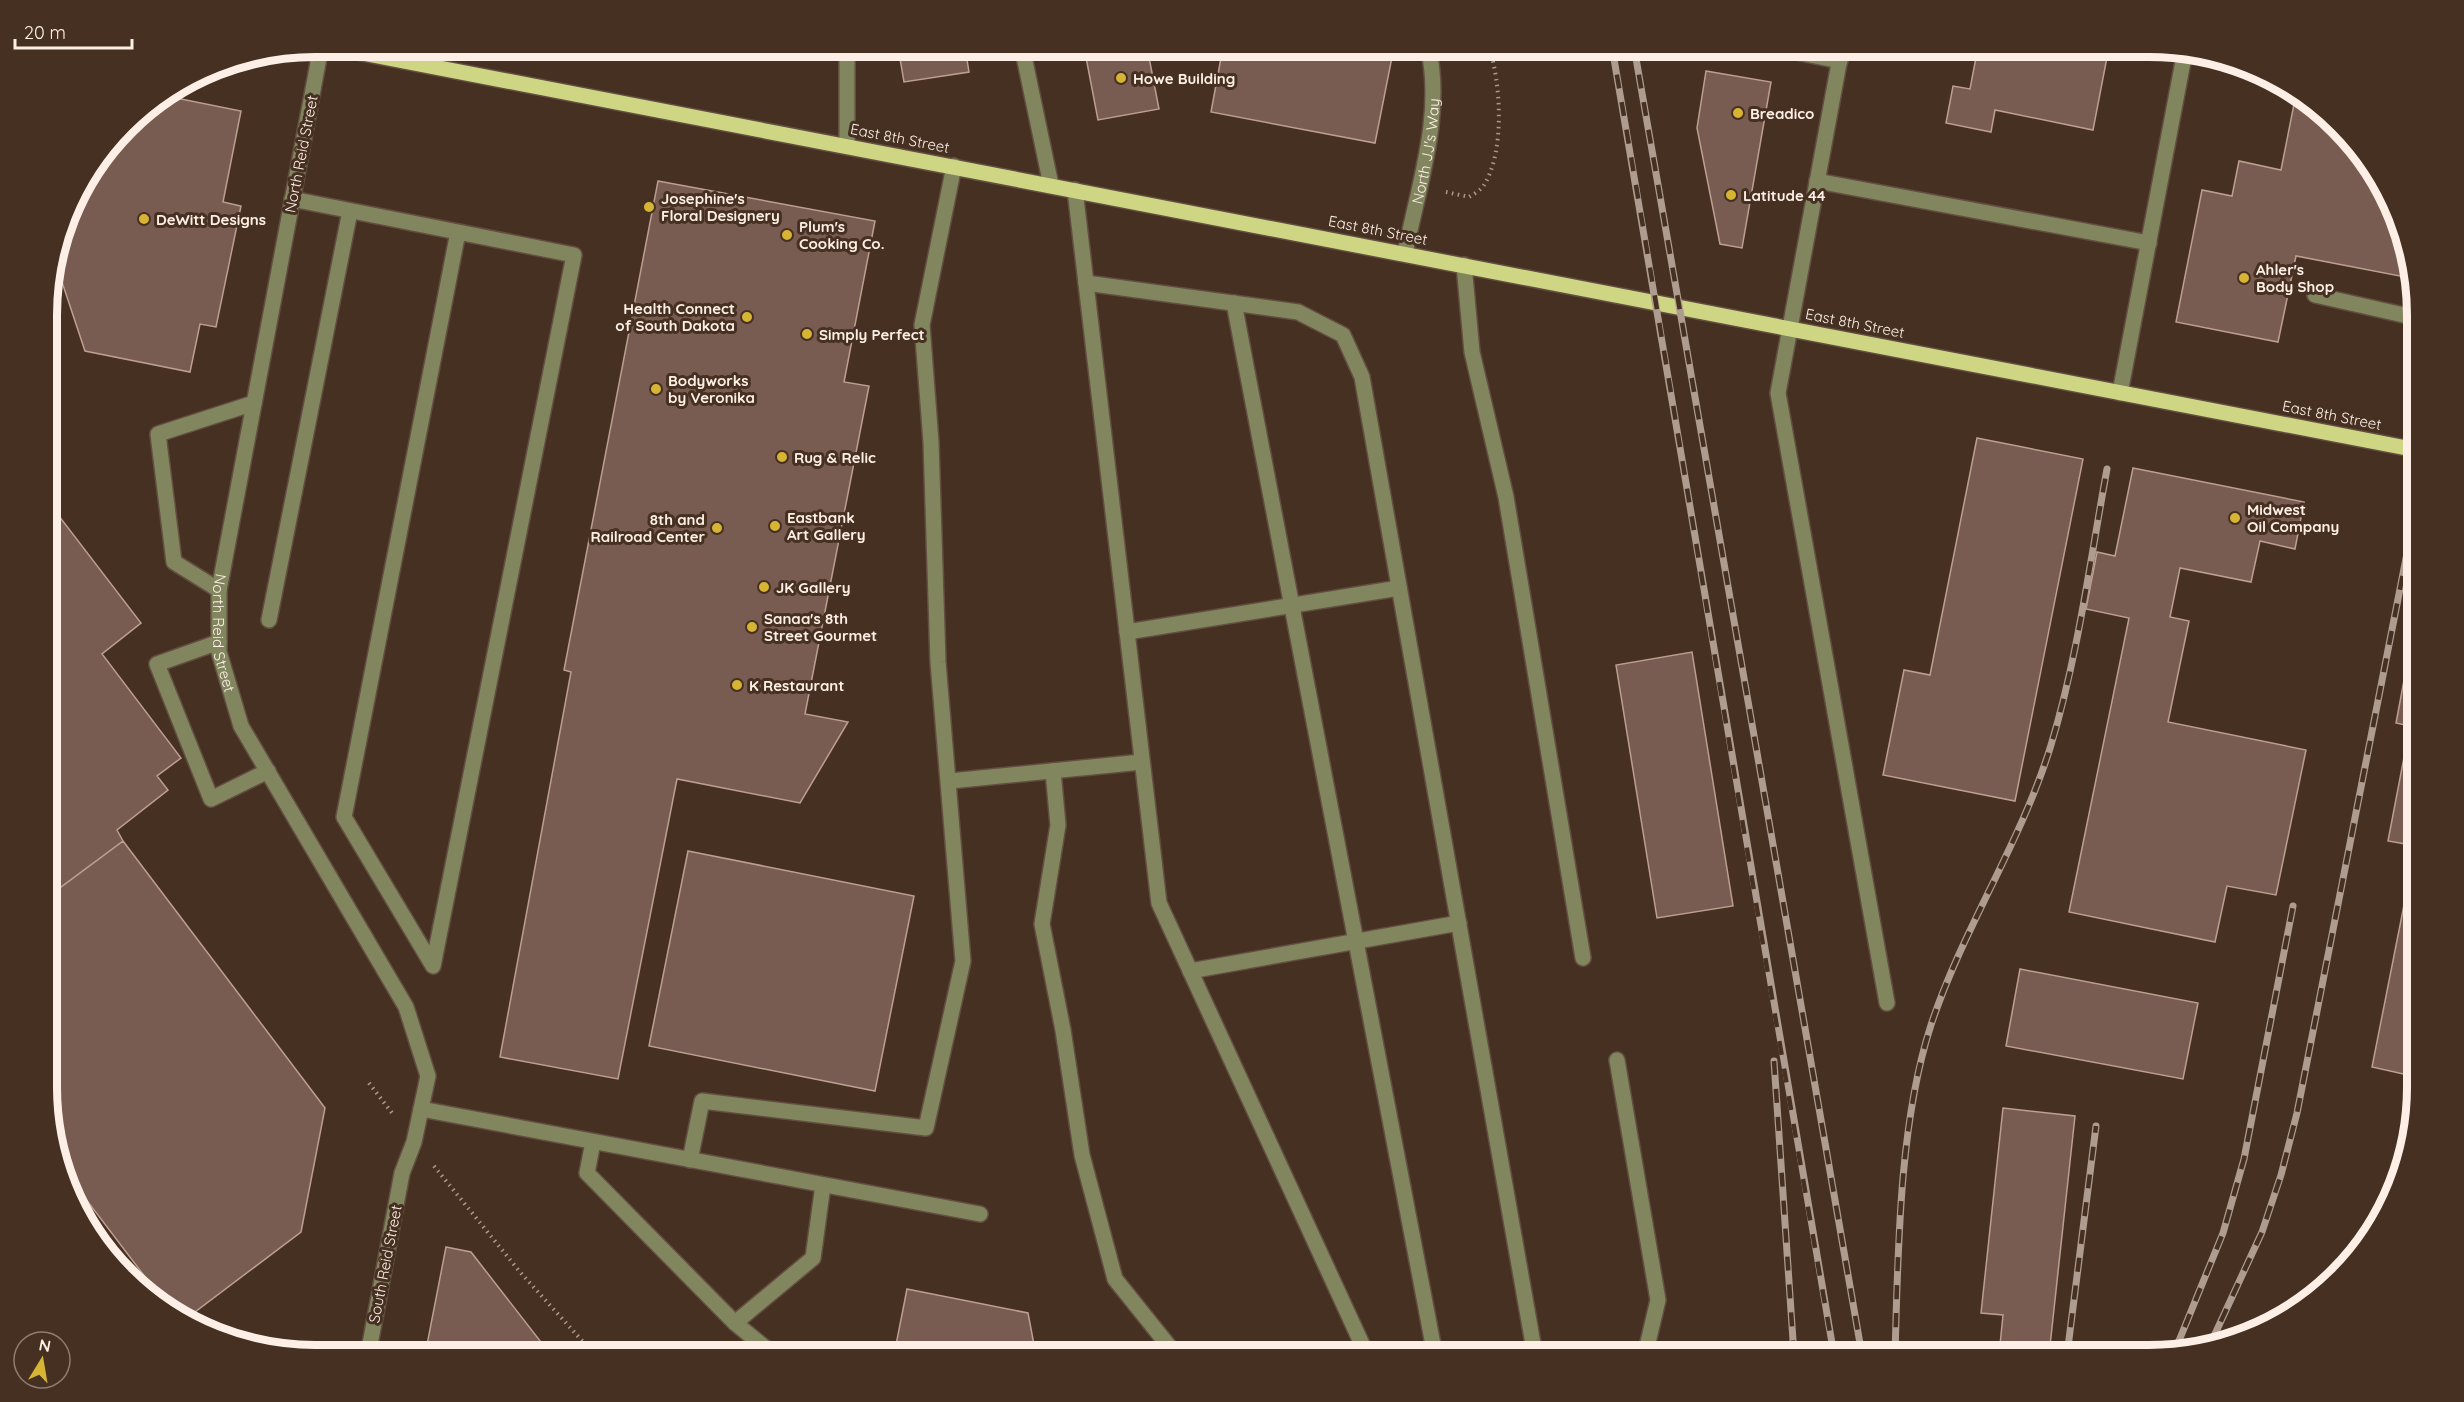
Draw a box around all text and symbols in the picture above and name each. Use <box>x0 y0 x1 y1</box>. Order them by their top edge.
scale bar <box>15 12 132 50</box>
text: 20 m <box>24 21 66 44</box>
place label: Howe Building <box>1133 69 1235 88</box>
marker: Howe Building <box>1114 71 1128 85</box>
street label: North Reid Street <box>280 94 322 214</box>
street label: North JJ's Way <box>1407 98 1443 206</box>
place label: Breadico <box>1750 104 1814 123</box>
marker: Breadico <box>1731 106 1745 120</box>
street label: East 8th Street <box>849 119 951 157</box>
place label: Latitude 44 <box>1743 186 1826 205</box>
marker: Latitude 44 <box>1724 188 1738 202</box>
place label: Josephine's Floral Designery <box>661 189 780 225</box>
marker: Josephine's Floral Designery <box>642 200 656 214</box>
place label: DeWitt Designs <box>156 210 266 229</box>
street label: East 8th Street <box>1327 211 1429 249</box>
marker: DeWitt Designs <box>137 212 151 226</box>
place label: Plum's Cooking Co. <box>799 217 884 253</box>
marker: Plum's Cooking Co. <box>780 228 794 242</box>
place label: Ahler's Body Shop <box>2256 260 2334 296</box>
marker: Ahler's Body Shop <box>2237 271 2251 285</box>
place label: Health Connect of South Dakota <box>615 299 735 335</box>
street label: East 8th Street <box>1804 304 1906 342</box>
marker: Health Connect of South Dakota <box>740 310 754 324</box>
place label: Simply Perfect <box>819 325 925 344</box>
marker: Simply Perfect <box>800 327 814 341</box>
place label: Bodyworks by Veronika <box>668 371 755 407</box>
marker: Bodyworks by Veronika <box>649 382 663 396</box>
street label: East 8th Street <box>2281 396 2383 434</box>
place label: Rug & Relic <box>794 448 876 467</box>
marker: Rug & Relic <box>775 450 789 464</box>
place label: Midwest Oil Company <box>2247 500 2339 536</box>
place label: Eastbank Art Gallery <box>787 508 866 544</box>
place label: 8th and Railroad Center <box>590 510 705 546</box>
marker: Midwest Oil Company <box>2228 511 2242 525</box>
marker: Eastbank Art Gallery <box>768 519 782 533</box>
marker: 8th and Railroad Center <box>710 521 724 535</box>
street label: North Reid Street <box>209 572 240 694</box>
place label: JK Gallery <box>776 578 851 597</box>
marker: JK Gallery <box>757 580 771 594</box>
place label: Sanaa's 8th Street Gourmet <box>764 609 877 645</box>
marker: Sanaa's 8th Street Gourmet <box>745 620 759 634</box>
place label: K Restaurant <box>749 676 844 695</box>
marker: K Restaurant <box>730 678 744 692</box>
street label: South Reid Street <box>364 1203 406 1325</box>
north arrow <box>12 1330 72 1390</box>
text: N <box>37 1334 53 1356</box>

